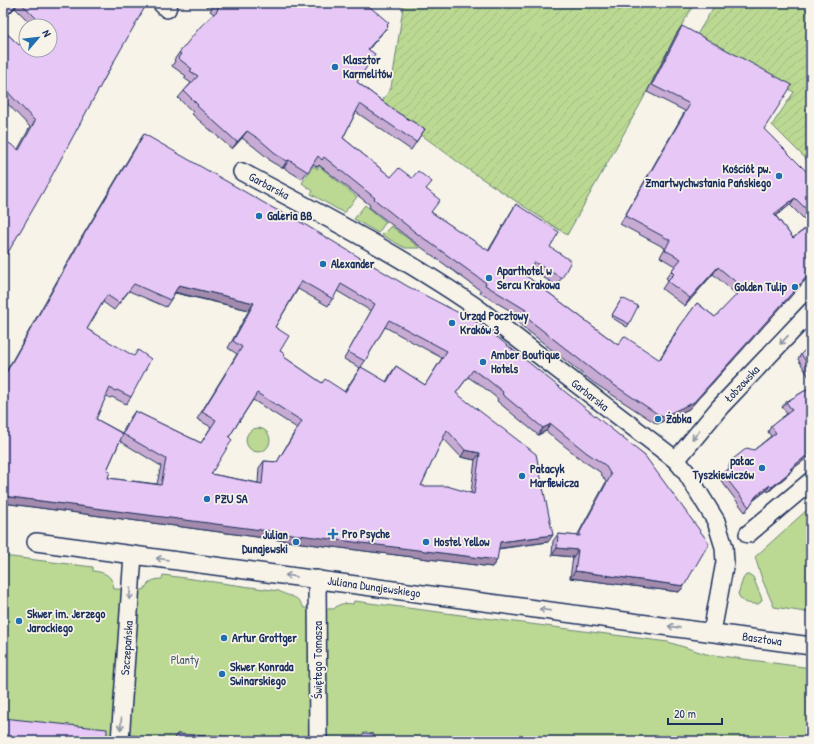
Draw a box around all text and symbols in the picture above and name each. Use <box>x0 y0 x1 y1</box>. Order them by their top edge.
north arrow <box>18 18 58 58</box>
text: N <box>39 27 54 39</box>
place label: Klasztor Karmelitów <box>343 51 392 82</box>
marker: Klasztor Karmelitów <box>330 62 340 72</box>
place label: Kościół pw. Zmartwychwstania Pańskiego <box>645 160 771 192</box>
street label: Garbarska <box>246 168 293 203</box>
marker: Kościół pw. Zmartwychwstania Pańskiego <box>774 171 784 181</box>
place label: Galeria BB <box>267 207 312 224</box>
marker: Galeria BB <box>254 211 264 221</box>
place label: Alexander <box>331 255 375 272</box>
marker: Alexander <box>318 259 328 269</box>
place label: Aparthotel w Sercu Krakowa <box>497 262 560 293</box>
marker: Aparthotel w Sercu Krakowa <box>484 273 494 283</box>
place label: Golden Tulip <box>734 278 788 296</box>
marker: Golden Tulip <box>790 282 800 292</box>
place label: Urząd Pocztowy Kraków 3 <box>460 307 529 338</box>
marker: Urząd Pocztowy Kraków 3 <box>447 318 457 328</box>
one-way arrow <box>780 334 789 344</box>
place label: Amber Boutique Hotels <box>491 346 560 377</box>
marker: Amber Boutique Hotels <box>478 357 488 367</box>
street label: Łobzowska <box>720 361 763 406</box>
street label: Garbarska <box>568 374 613 415</box>
place label: Żabka <box>666 410 692 427</box>
marker: Żabka <box>653 414 663 424</box>
one-way arrow <box>692 430 701 441</box>
place label: pałac Tyszkiewiczów <box>692 452 754 484</box>
place label: Pałacyk Marfiewicza <box>530 460 579 491</box>
marker: pałac Tyszkiewiczów <box>757 463 767 473</box>
marker: Pałacyk Marfiewicza <box>517 471 527 481</box>
place label: PZU SA <box>215 490 248 507</box>
marker: PZU SA <box>202 494 212 504</box>
place label: Pro Psyche <box>342 525 390 543</box>
place label: Julian Dunajewski <box>242 526 289 557</box>
marker: Pro Psyche <box>327 528 339 540</box>
place label: Hostel Yellow <box>434 533 490 550</box>
marker: Julian Dunajewski <box>291 537 301 547</box>
marker: Hostel Yellow <box>421 537 431 547</box>
one-way arrow <box>156 555 169 563</box>
one-way arrow <box>285 572 298 580</box>
street label: Juliana Dunajewskiego <box>326 572 422 601</box>
one-way arrow <box>127 587 134 600</box>
place label: Skwer im. Jerzego Jarockiego <box>27 605 105 637</box>
one-way arrow <box>539 606 552 614</box>
marker: Skwer im. Jerzego Jarockiego <box>14 616 24 626</box>
street label: Szczepańska <box>116 620 137 676</box>
street label: Świętego Tomasza <box>309 621 326 699</box>
one-way arrow <box>668 623 681 631</box>
street label: Basztowa <box>741 627 783 650</box>
place label: Artur Grottger <box>232 629 297 647</box>
marker: Artur Grottger <box>219 633 229 643</box>
park label: Planty <box>171 651 199 668</box>
place label: Skwer Konrada Swinarskiego <box>230 658 294 690</box>
marker: Skwer Konrada Swinarskiego <box>217 669 227 679</box>
scale bar <box>668 700 722 726</box>
text: 20 m <box>674 705 696 722</box>
one-way arrow <box>118 717 125 730</box>

